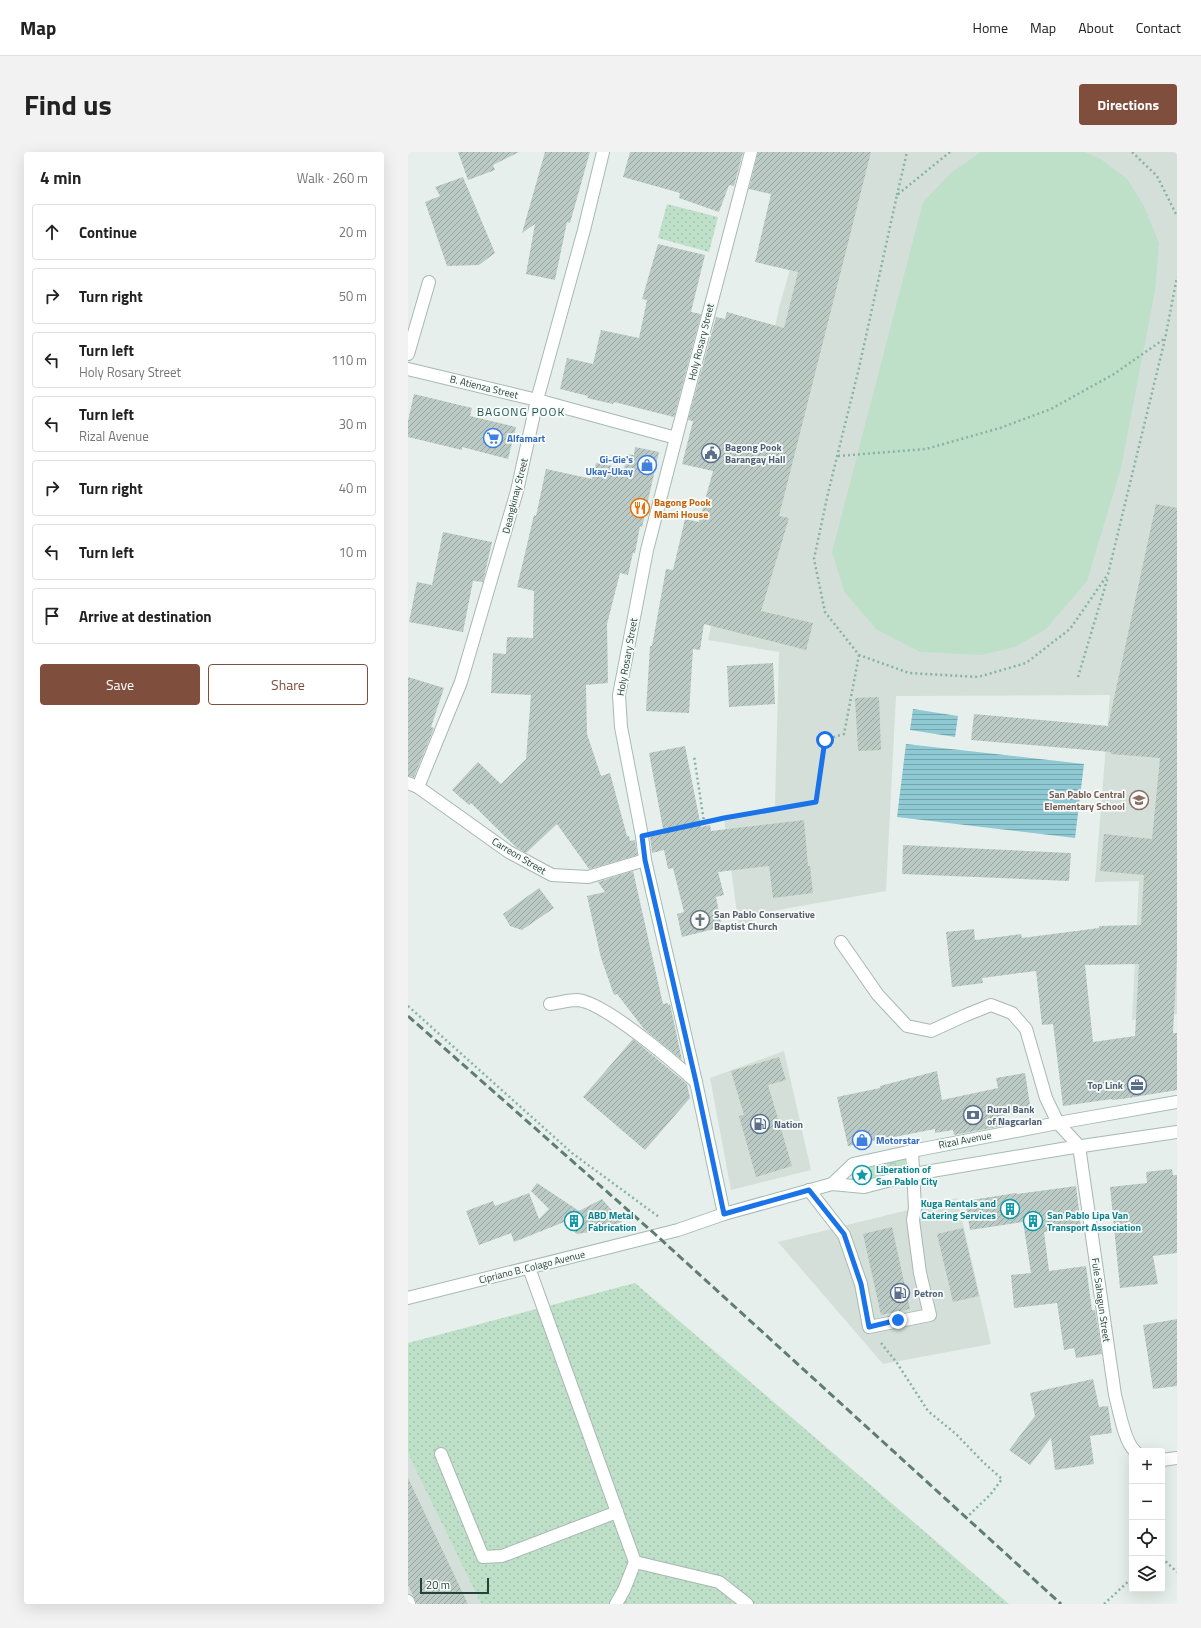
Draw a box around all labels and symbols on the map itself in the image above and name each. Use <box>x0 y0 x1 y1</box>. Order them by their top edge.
street label: Holy Rosary Street <box>684 302 718 382</box>
street label: B. Atienza Street <box>448 371 520 403</box>
district label: BAGONG POOK <box>477 402 565 421</box>
supermarket icon: Alfamart <box>482 427 504 449</box>
place label: Alfamart <box>507 431 546 446</box>
place label: Bagong Pook Barangay Hall <box>725 440 786 467</box>
public building icon: Bagong Pook Barangay Hall <box>700 442 722 464</box>
place label: Gi-Gie's Ukay-Ukay <box>586 452 633 479</box>
shop icon: Gi-Gie's Ukay-Ukay <box>636 454 658 476</box>
street label: Deangkinay Street <box>498 456 532 535</box>
place label: Bagong Pook Mami House <box>654 495 711 522</box>
restaurant icon: Bagong Pook Mami House <box>629 497 651 519</box>
street label: Holy Rosary Street <box>613 617 641 697</box>
route start <box>816 731 834 749</box>
place label: San Pablo Central Elementary School <box>1044 787 1125 814</box>
school or university icon: San Pablo Central Elementary School <box>1128 789 1150 811</box>
street label: Carreon Street <box>489 834 549 878</box>
place label: San Pablo Conservative Baptist Church <box>714 907 815 934</box>
church icon: San Pablo Conservative Baptist Church <box>689 909 711 931</box>
office icon: Top Link <box>1126 1074 1148 1096</box>
place label: Top Link <box>1087 1078 1124 1093</box>
place label: Rural Bank of Nagcarlan <box>987 1102 1042 1129</box>
bank icon: Rural Bank of Nagcarlan <box>962 1104 984 1126</box>
fuel station icon: Nation <box>749 1113 771 1135</box>
place label: Nation <box>774 1117 803 1132</box>
street label: Rizal Avenue <box>937 1128 993 1152</box>
shop icon: Motorstar <box>851 1129 873 1151</box>
place label: Motorstar <box>876 1133 920 1148</box>
place label: Liberation of San Pablo City <box>876 1162 938 1189</box>
place icon: Liberation of San Pablo City <box>851 1164 873 1186</box>
place label: Kuga Rentals and Catering Services <box>921 1196 996 1223</box>
building icon: Kuga Rentals and Catering Services <box>999 1198 1021 1220</box>
place label: ABD Metal Fabrication <box>588 1208 637 1235</box>
place label: San Pablo Lipa Van Transport Association <box>1047 1208 1141 1235</box>
building icon: ABD Metal Fabrication <box>563 1210 585 1232</box>
building icon: San Pablo Lipa Van Transport Association <box>1022 1210 1044 1232</box>
street label: Cipriano B. Colago Avenue <box>477 1247 587 1287</box>
street label: Fule Sahagun Street <box>1088 1257 1114 1343</box>
fuel station icon: Petron <box>889 1282 911 1304</box>
place label: Petron <box>914 1286 943 1301</box>
route end <box>889 1311 907 1329</box>
scale bar <box>420 1576 489 1595</box>

